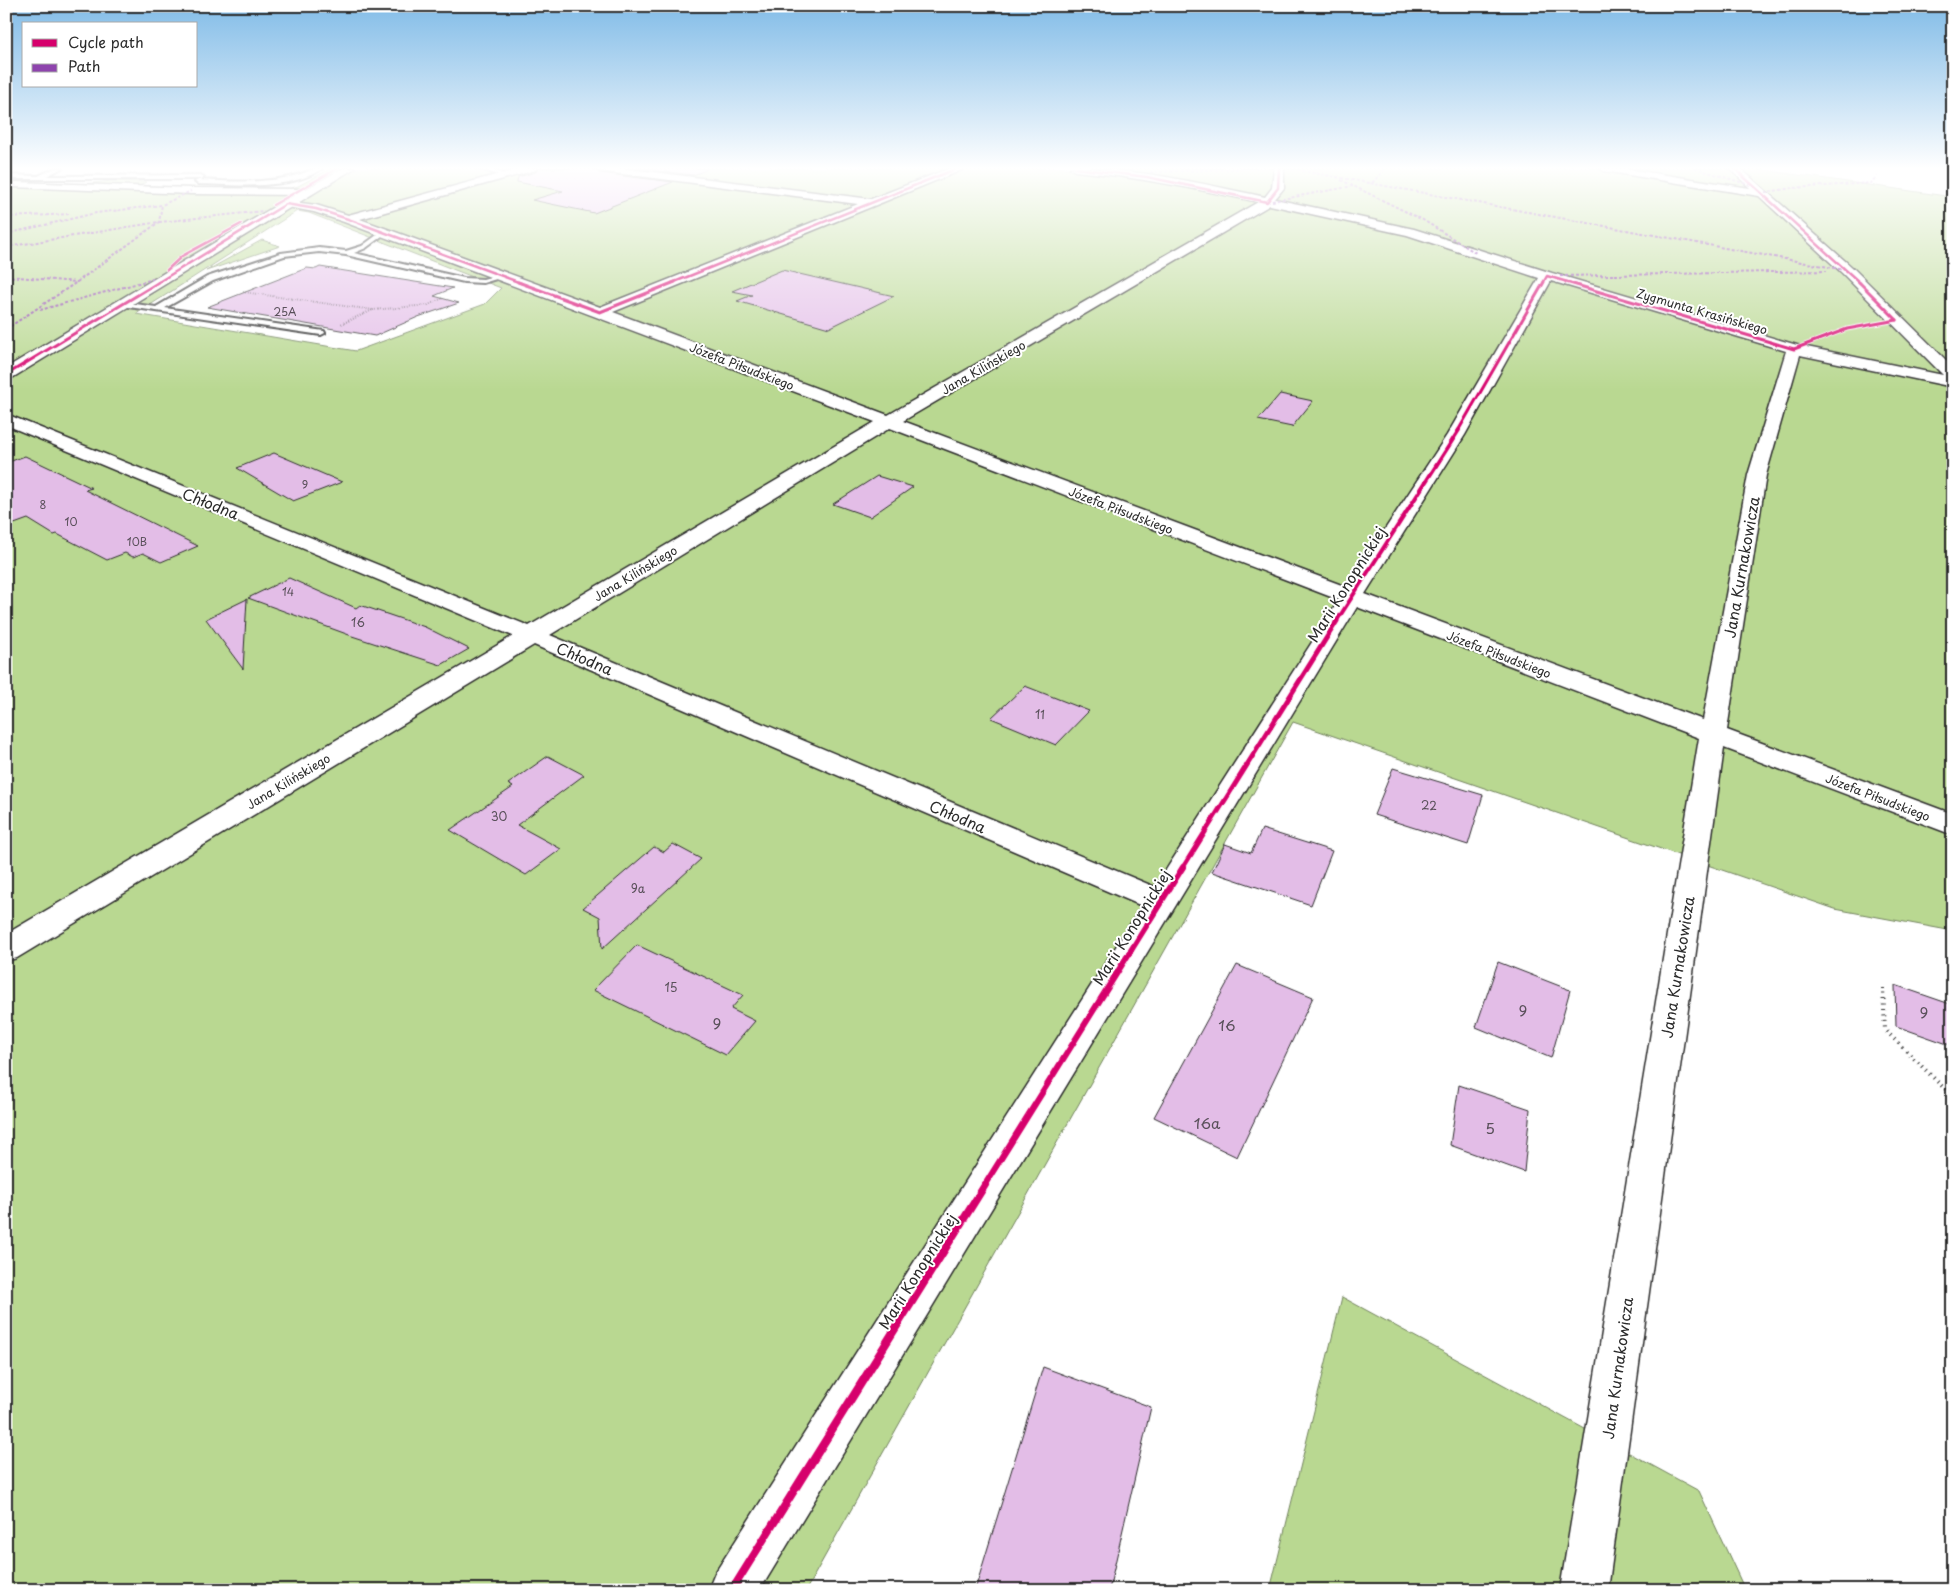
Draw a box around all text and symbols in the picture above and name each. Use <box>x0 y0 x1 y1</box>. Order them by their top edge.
legend <box>22 22 198 88</box>
text: Cycle path <box>68 30 144 53</box>
text: Path <box>68 54 100 77</box>
street label: Zygmunta Krasińskiego <box>1634 284 1770 338</box>
house number: 25A <box>273 303 297 320</box>
street label: Jana Kilińskiego <box>937 335 1029 399</box>
street label: Józefa Piłsudskiego <box>687 338 797 394</box>
house number: 9 <box>302 476 308 493</box>
street label: Chłodna <box>179 481 243 525</box>
street label: Józefa Piłsudskiego <box>1066 482 1176 538</box>
street label: Jana Kurnakowicza <box>1717 494 1765 640</box>
house number: 8 <box>40 496 47 513</box>
house number: 10 <box>65 513 77 530</box>
street label: Marii Konopnickiej <box>1301 521 1391 647</box>
house number: 10B <box>127 533 147 550</box>
street label: Jana Kilińskiego <box>590 541 680 605</box>
house number: 14 <box>282 583 294 600</box>
house number: 16 <box>351 613 365 631</box>
street label: Józefa Piłsudskiego <box>1444 626 1554 682</box>
street label: Chłodna <box>553 636 617 680</box>
house number: 11 <box>1035 705 1045 723</box>
street label: Jana Kilińskiego <box>243 749 333 813</box>
street label: Józefa Piłsudskiego <box>1823 769 1933 825</box>
street label: Chłodna <box>926 794 990 838</box>
house number: 22 <box>1421 796 1437 814</box>
house number: 30 <box>491 807 508 825</box>
street label: Marii Konopnickiej <box>1086 864 1176 990</box>
house number: 9a <box>631 879 646 897</box>
street label: Jana Kurnakowicza <box>1654 894 1700 1040</box>
house number: 15 <box>664 978 678 996</box>
house number: 9 <box>1519 998 1527 1021</box>
house number: 9 <box>1920 1000 1928 1023</box>
house number: 9 <box>713 1011 721 1034</box>
house number: 16 <box>1218 1013 1236 1036</box>
house number: 16a <box>1194 1111 1221 1134</box>
house number: 5 <box>1485 1116 1495 1139</box>
street label: Marii Konopnickiej <box>872 1208 962 1334</box>
street label: Jana Kurnakowicza <box>1596 1295 1638 1441</box>

